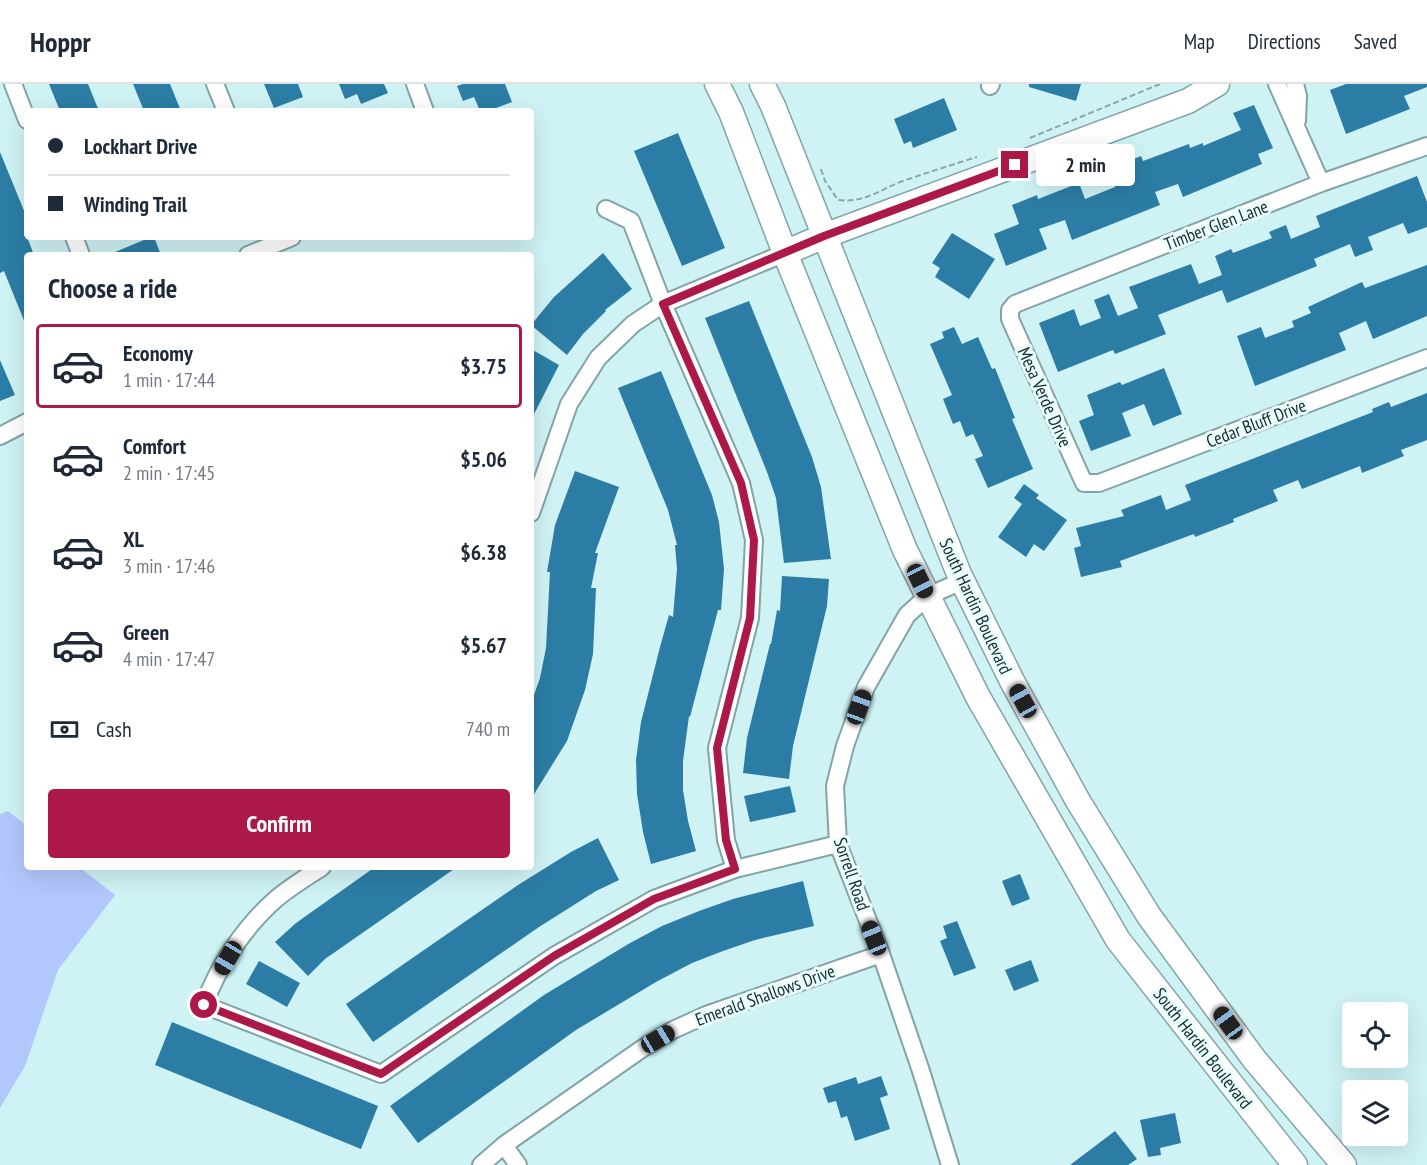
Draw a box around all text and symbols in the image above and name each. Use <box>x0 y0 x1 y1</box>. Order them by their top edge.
text: Hoppr <box>30 23 91 60</box>
text: Map <box>1184 28 1215 55</box>
text: Directions <box>1248 28 1321 55</box>
text: Saved <box>1354 28 1397 55</box>
text: Lockhart Drive <box>84 132 197 160</box>
callout: 2 min <box>1036 144 1135 186</box>
route end <box>1001 151 1028 178</box>
text: 2 min <box>1065 152 1106 178</box>
text: Winding Trail <box>84 190 187 218</box>
street label: Timber Glen Lane <box>1161 195 1271 255</box>
text: Choose a ride <box>48 271 177 305</box>
icon: car <box>51 339 105 393</box>
text: Economy <box>123 339 193 367</box>
street label: Mesa Verde Drive <box>1013 343 1077 451</box>
text: $3.75 <box>460 352 507 380</box>
text: 1 min · 17:44 <box>123 367 215 393</box>
street label: Cedar Bluff Drive <box>1203 393 1309 453</box>
icon: car <box>51 432 105 486</box>
text: Comfort <box>123 432 186 460</box>
text: $5.06 <box>460 445 507 473</box>
text: 2 min · 17:45 <box>123 460 215 486</box>
icon: car <box>51 525 105 579</box>
text: XL <box>123 525 144 553</box>
street label: South Hardin Boulevard <box>934 534 1018 678</box>
text: $6.38 <box>460 538 507 566</box>
text: 3 min · 17:46 <box>123 553 215 579</box>
car <box>904 561 936 601</box>
icon: car <box>51 618 105 672</box>
text: Green <box>123 618 169 646</box>
text: $5.67 <box>460 631 507 659</box>
text: 4 min · 17:47 <box>123 646 215 672</box>
car <box>1006 681 1040 721</box>
car <box>844 687 874 727</box>
icon: cash <box>48 713 81 746</box>
text: Cash <box>96 715 132 743</box>
text: 740 m <box>466 716 510 742</box>
button: Confirm <box>48 789 510 858</box>
street label: Sorrell Road <box>829 834 875 914</box>
car <box>859 918 889 958</box>
car <box>211 938 245 978</box>
street label: Emerald Shallows Drive <box>692 959 838 1031</box>
street label: South Hardin Boulevard <box>1149 983 1257 1113</box>
route start <box>190 991 217 1018</box>
map controls <box>1342 1002 1408 1146</box>
button: locate <box>1342 1002 1408 1068</box>
car <box>1210 1003 1246 1043</box>
car <box>638 1022 678 1056</box>
button: layers <box>1342 1080 1408 1146</box>

